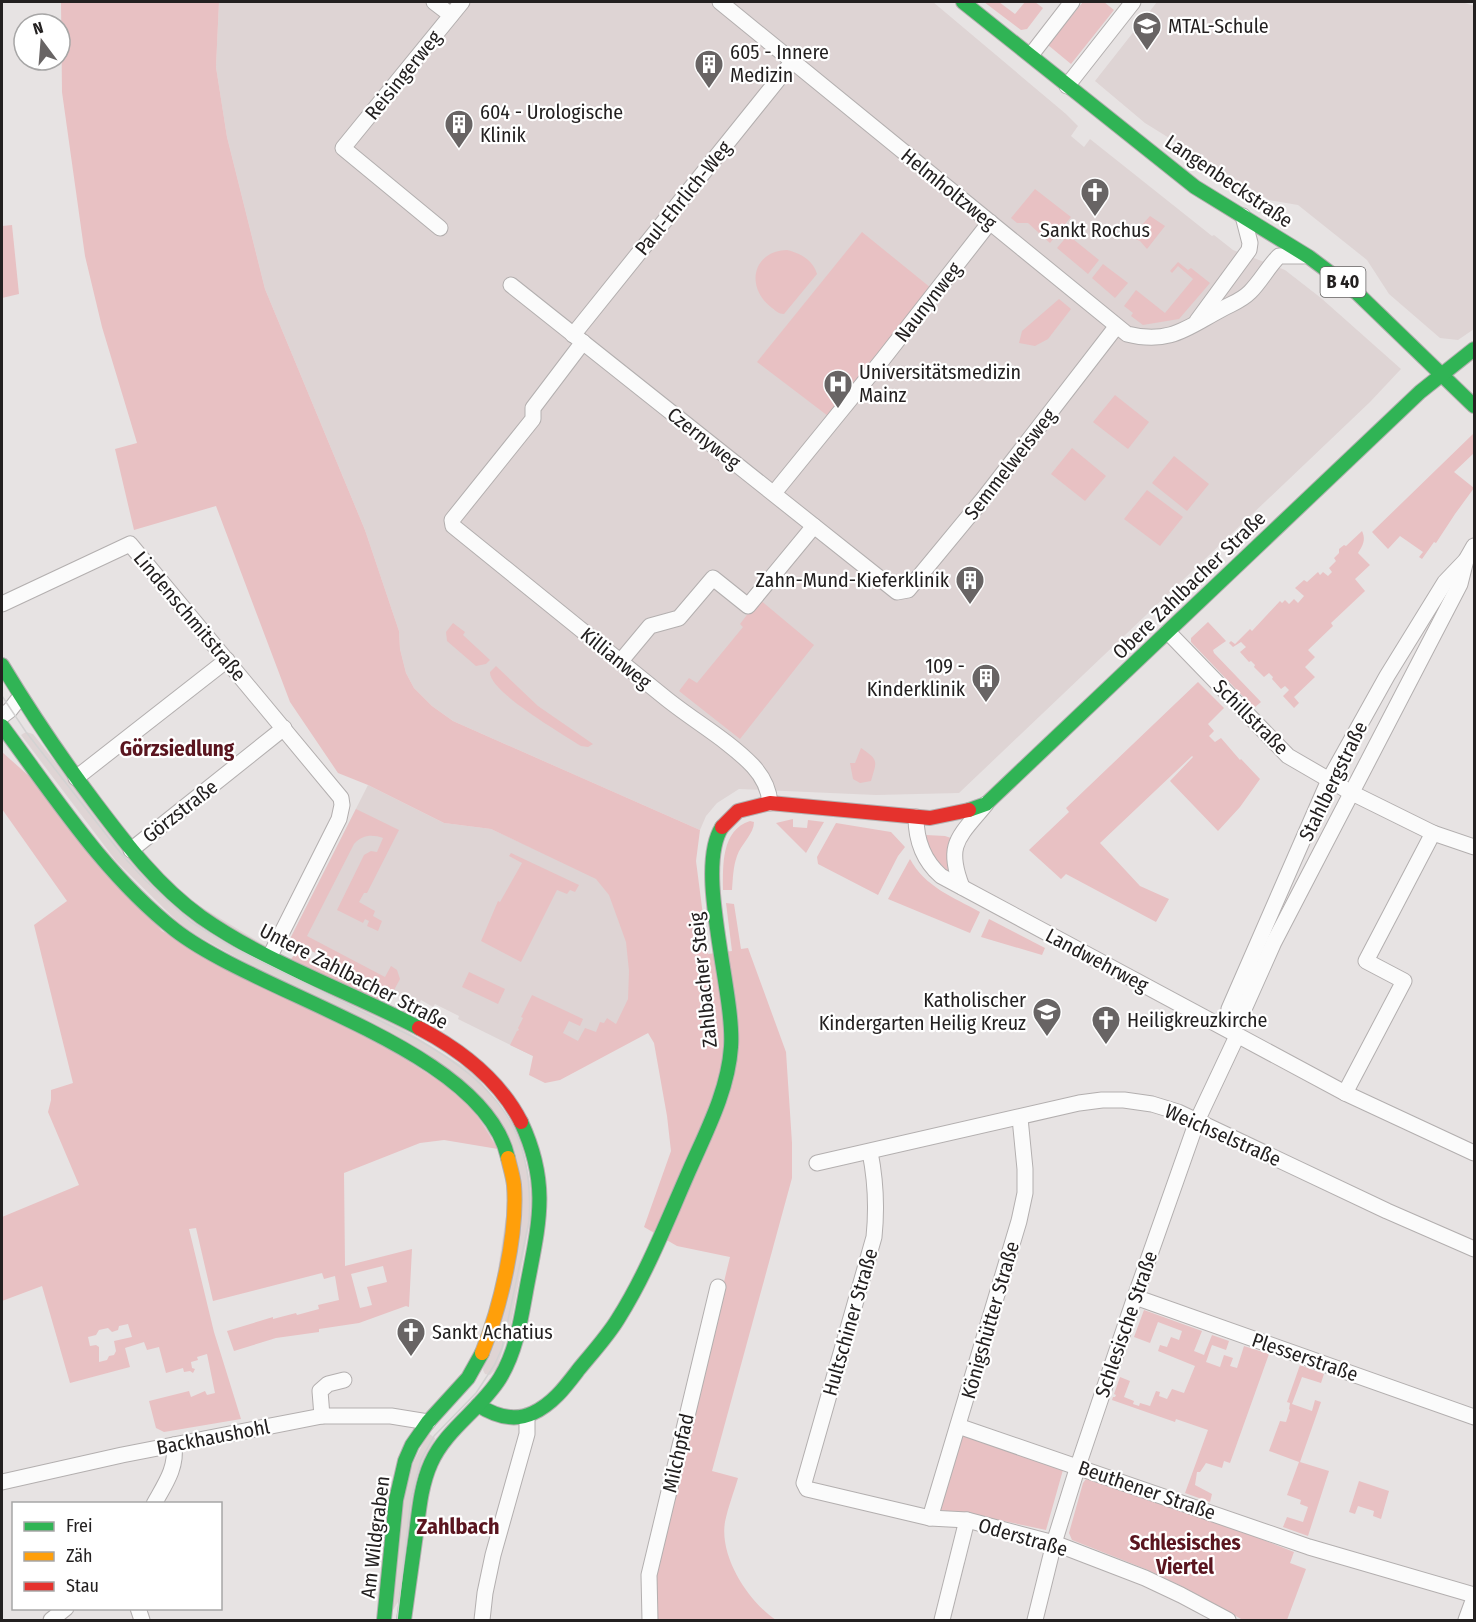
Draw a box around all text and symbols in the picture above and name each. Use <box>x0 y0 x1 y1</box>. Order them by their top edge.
school or university icon: MTAL-Schule <box>1131 10 1163 52</box>
north arrow <box>12 12 72 72</box>
place label: MTAL-Schule <box>1168 14 1269 38</box>
text: N <box>31 18 45 39</box>
street label: Reisingerweg <box>360 25 447 125</box>
place label: 605 - Innere Medizin <box>730 40 829 87</box>
building icon: 605 - Innere Medizin <box>693 48 725 90</box>
place label: 604 - Urologische Klinik <box>480 100 623 147</box>
building icon: 604 - Urologische Klinik <box>443 108 475 150</box>
street label: Langenbeckstraße <box>1161 129 1297 233</box>
street label: Paul-Ehrlich-Weg <box>630 136 737 260</box>
street label: Helmholtzweg <box>896 143 1002 235</box>
church icon: Sankt Rochus <box>1079 176 1111 218</box>
place label: Sankt Rochus <box>1040 218 1150 242</box>
street label: Naunynweg <box>889 257 967 347</box>
road number: B 40 <box>1320 267 1366 297</box>
place label: Universitätsmedizin Mainz <box>859 360 1021 407</box>
hospital icon: Universitätsmedizin Mainz <box>822 368 854 410</box>
street label: Czernyweg <box>663 402 746 474</box>
street label: Semmelweisweg <box>959 403 1061 524</box>
street label: Obere Zahlbacher Straße <box>1108 506 1270 664</box>
street label: Lindenschmitstraße <box>129 546 251 686</box>
building icon: Zahn-Mund-Kieferklinik <box>954 564 986 606</box>
place label: Zahn-Mund-Kieferklinik <box>755 568 950 592</box>
street label: Killianweg <box>576 622 657 694</box>
place label: 109 - Kinderklinik <box>867 654 966 701</box>
building icon: 109 - Kinderklinik <box>970 662 1002 704</box>
street label: Schillstraße <box>1208 674 1294 760</box>
street label: Stahlbergstraße <box>1294 717 1372 845</box>
district label: Görzsiedlung <box>120 736 235 762</box>
street label: Görzstraße <box>138 774 222 848</box>
street label: Zahlbacher Steig <box>684 910 722 1049</box>
street label: Untere Zahlbacher Straße <box>256 918 452 1034</box>
street label: Landwehrweg <box>1042 923 1153 997</box>
place label: Katholischer Kindergarten Heilig Kreuz <box>819 988 1026 1035</box>
school or university icon: Katholischer Kindergarten Heilig Kreuz <box>1031 996 1063 1038</box>
church icon: Heiligkreuzkirche <box>1090 1004 1122 1046</box>
place label: Heiligkreuzkirche <box>1127 1008 1268 1032</box>
street label: Weichselstraße <box>1161 1099 1285 1171</box>
street label: Königshütter Straße <box>956 1238 1024 1402</box>
street label: Hultschiner Straße <box>817 1245 883 1399</box>
street label: Schlesische Straße <box>1090 1248 1162 1400</box>
church icon: Sankt Achatius <box>395 1316 427 1358</box>
place label: Sankt Achatius <box>432 1320 553 1344</box>
street label: Plesserstraße <box>1249 1328 1361 1386</box>
street label: Milchpfad <box>657 1411 699 1495</box>
street label: Backhaushohl <box>154 1414 272 1460</box>
street label: Beuthener Straße <box>1075 1455 1219 1525</box>
street label: Am Wildgraben <box>356 1474 394 1600</box>
legend <box>12 1502 222 1610</box>
district label: Zahlbach <box>417 1513 499 1540</box>
street label: Oderstraße <box>976 1513 1070 1561</box>
text: Frei <box>66 1515 92 1537</box>
district label: Schlesisches Viertel <box>1129 1530 1241 1580</box>
text: Zäh <box>66 1545 93 1567</box>
text: Stau <box>66 1575 99 1597</box>

